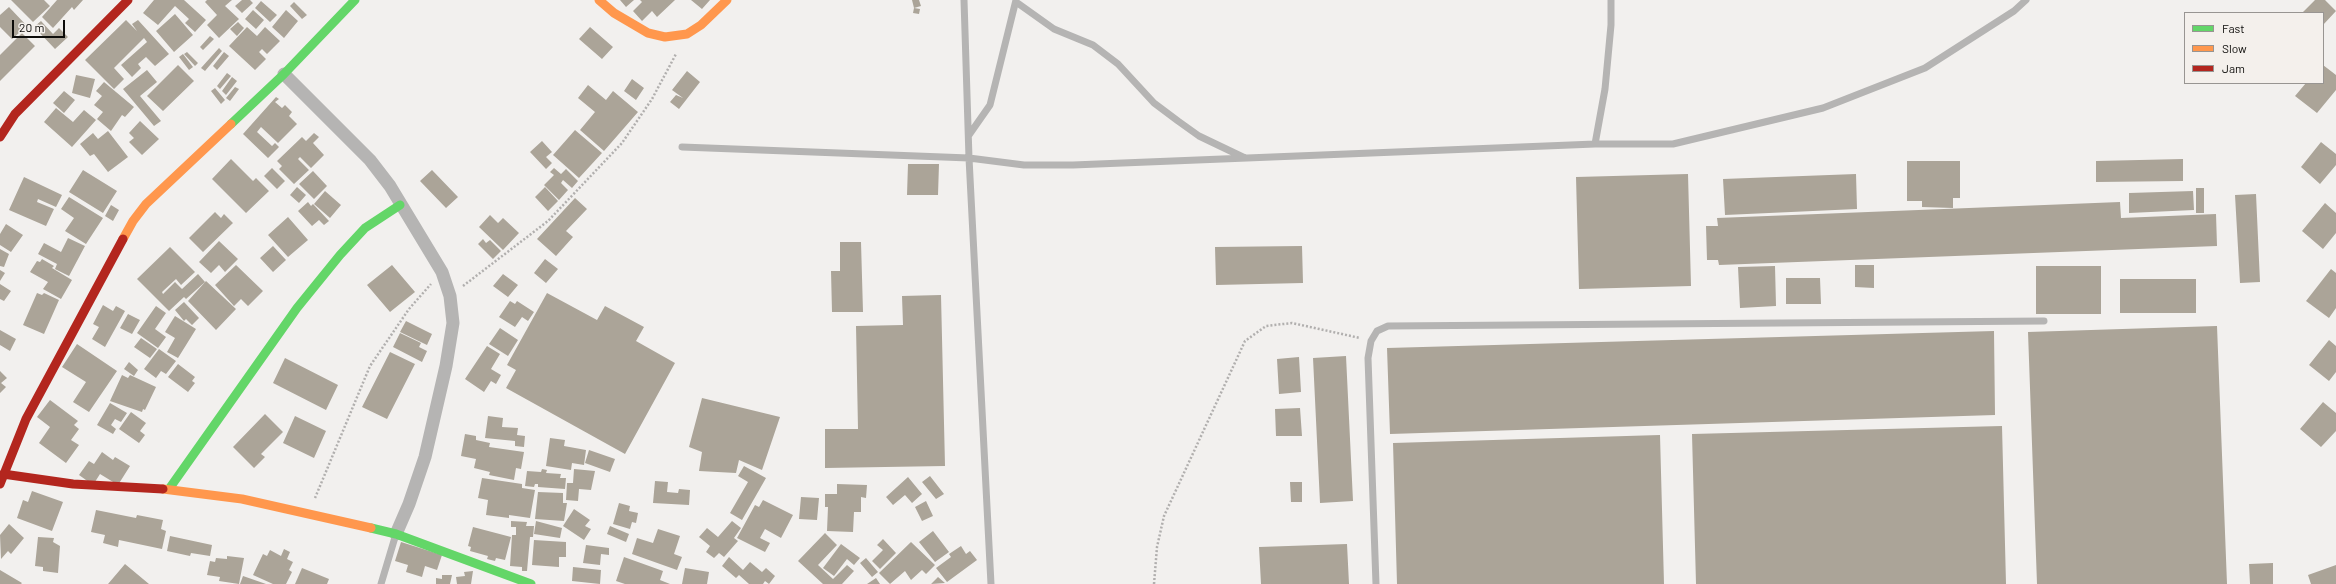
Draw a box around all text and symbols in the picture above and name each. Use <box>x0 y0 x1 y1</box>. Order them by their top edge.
scale bar <box>14 12 67 38</box>
legend <box>2184 12 2324 84</box>
text: 20 m <box>19 20 45 34</box>
text: Fast <box>2222 21 2245 35</box>
text: Slow <box>2222 41 2247 55</box>
text: Jam <box>2222 61 2245 75</box>

